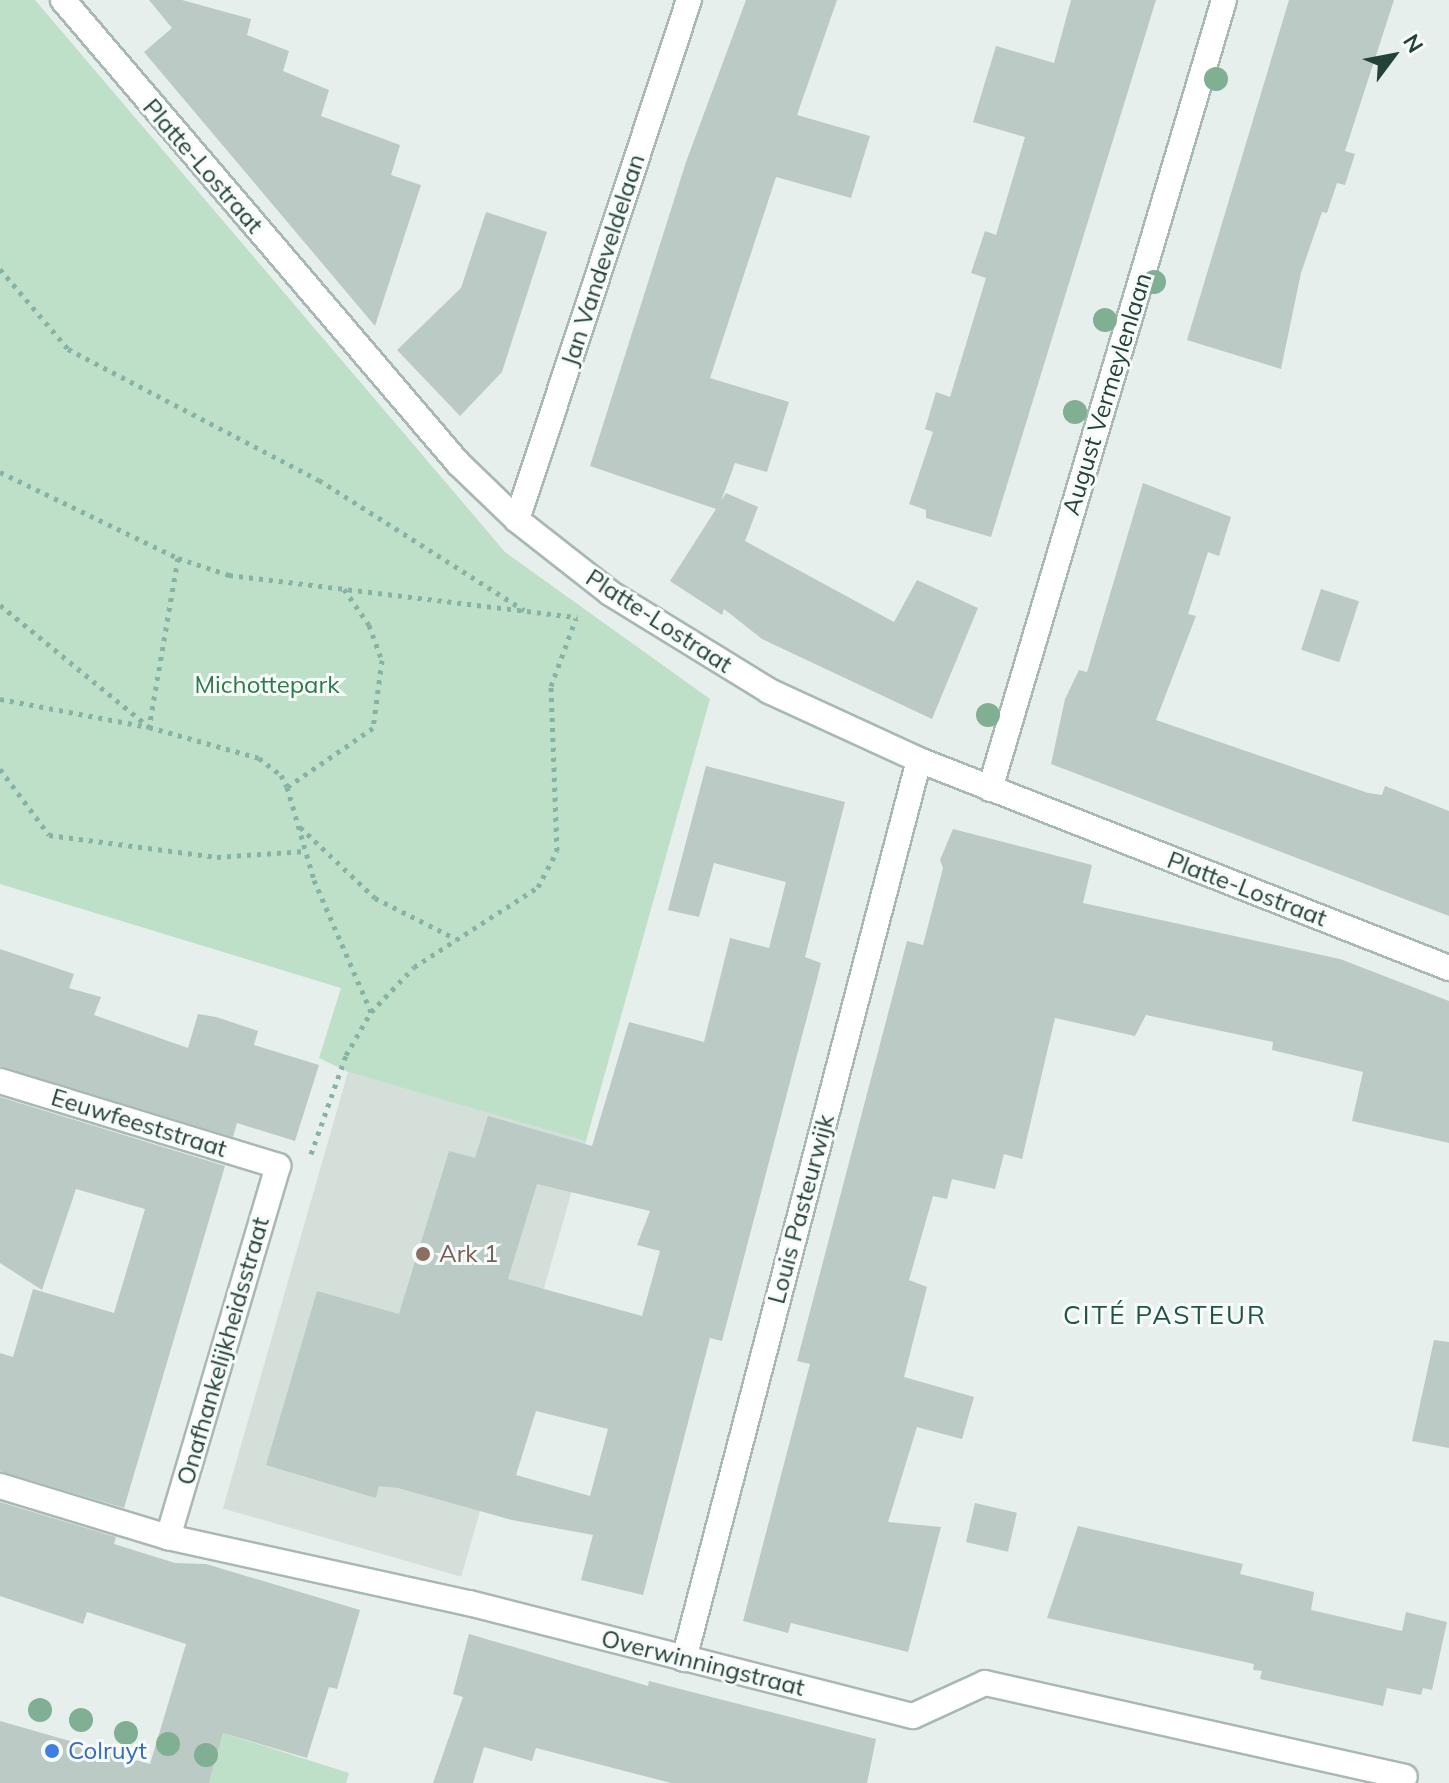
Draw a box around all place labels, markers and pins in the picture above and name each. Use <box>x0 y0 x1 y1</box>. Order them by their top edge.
place label: Ark 1 <box>439 1240 498 1268</box>
marker: Ark 1 <box>414 1245 432 1263</box>
place label: Colruyt <box>68 1737 147 1765</box>
marker: Colruyt <box>43 1742 61 1760</box>

